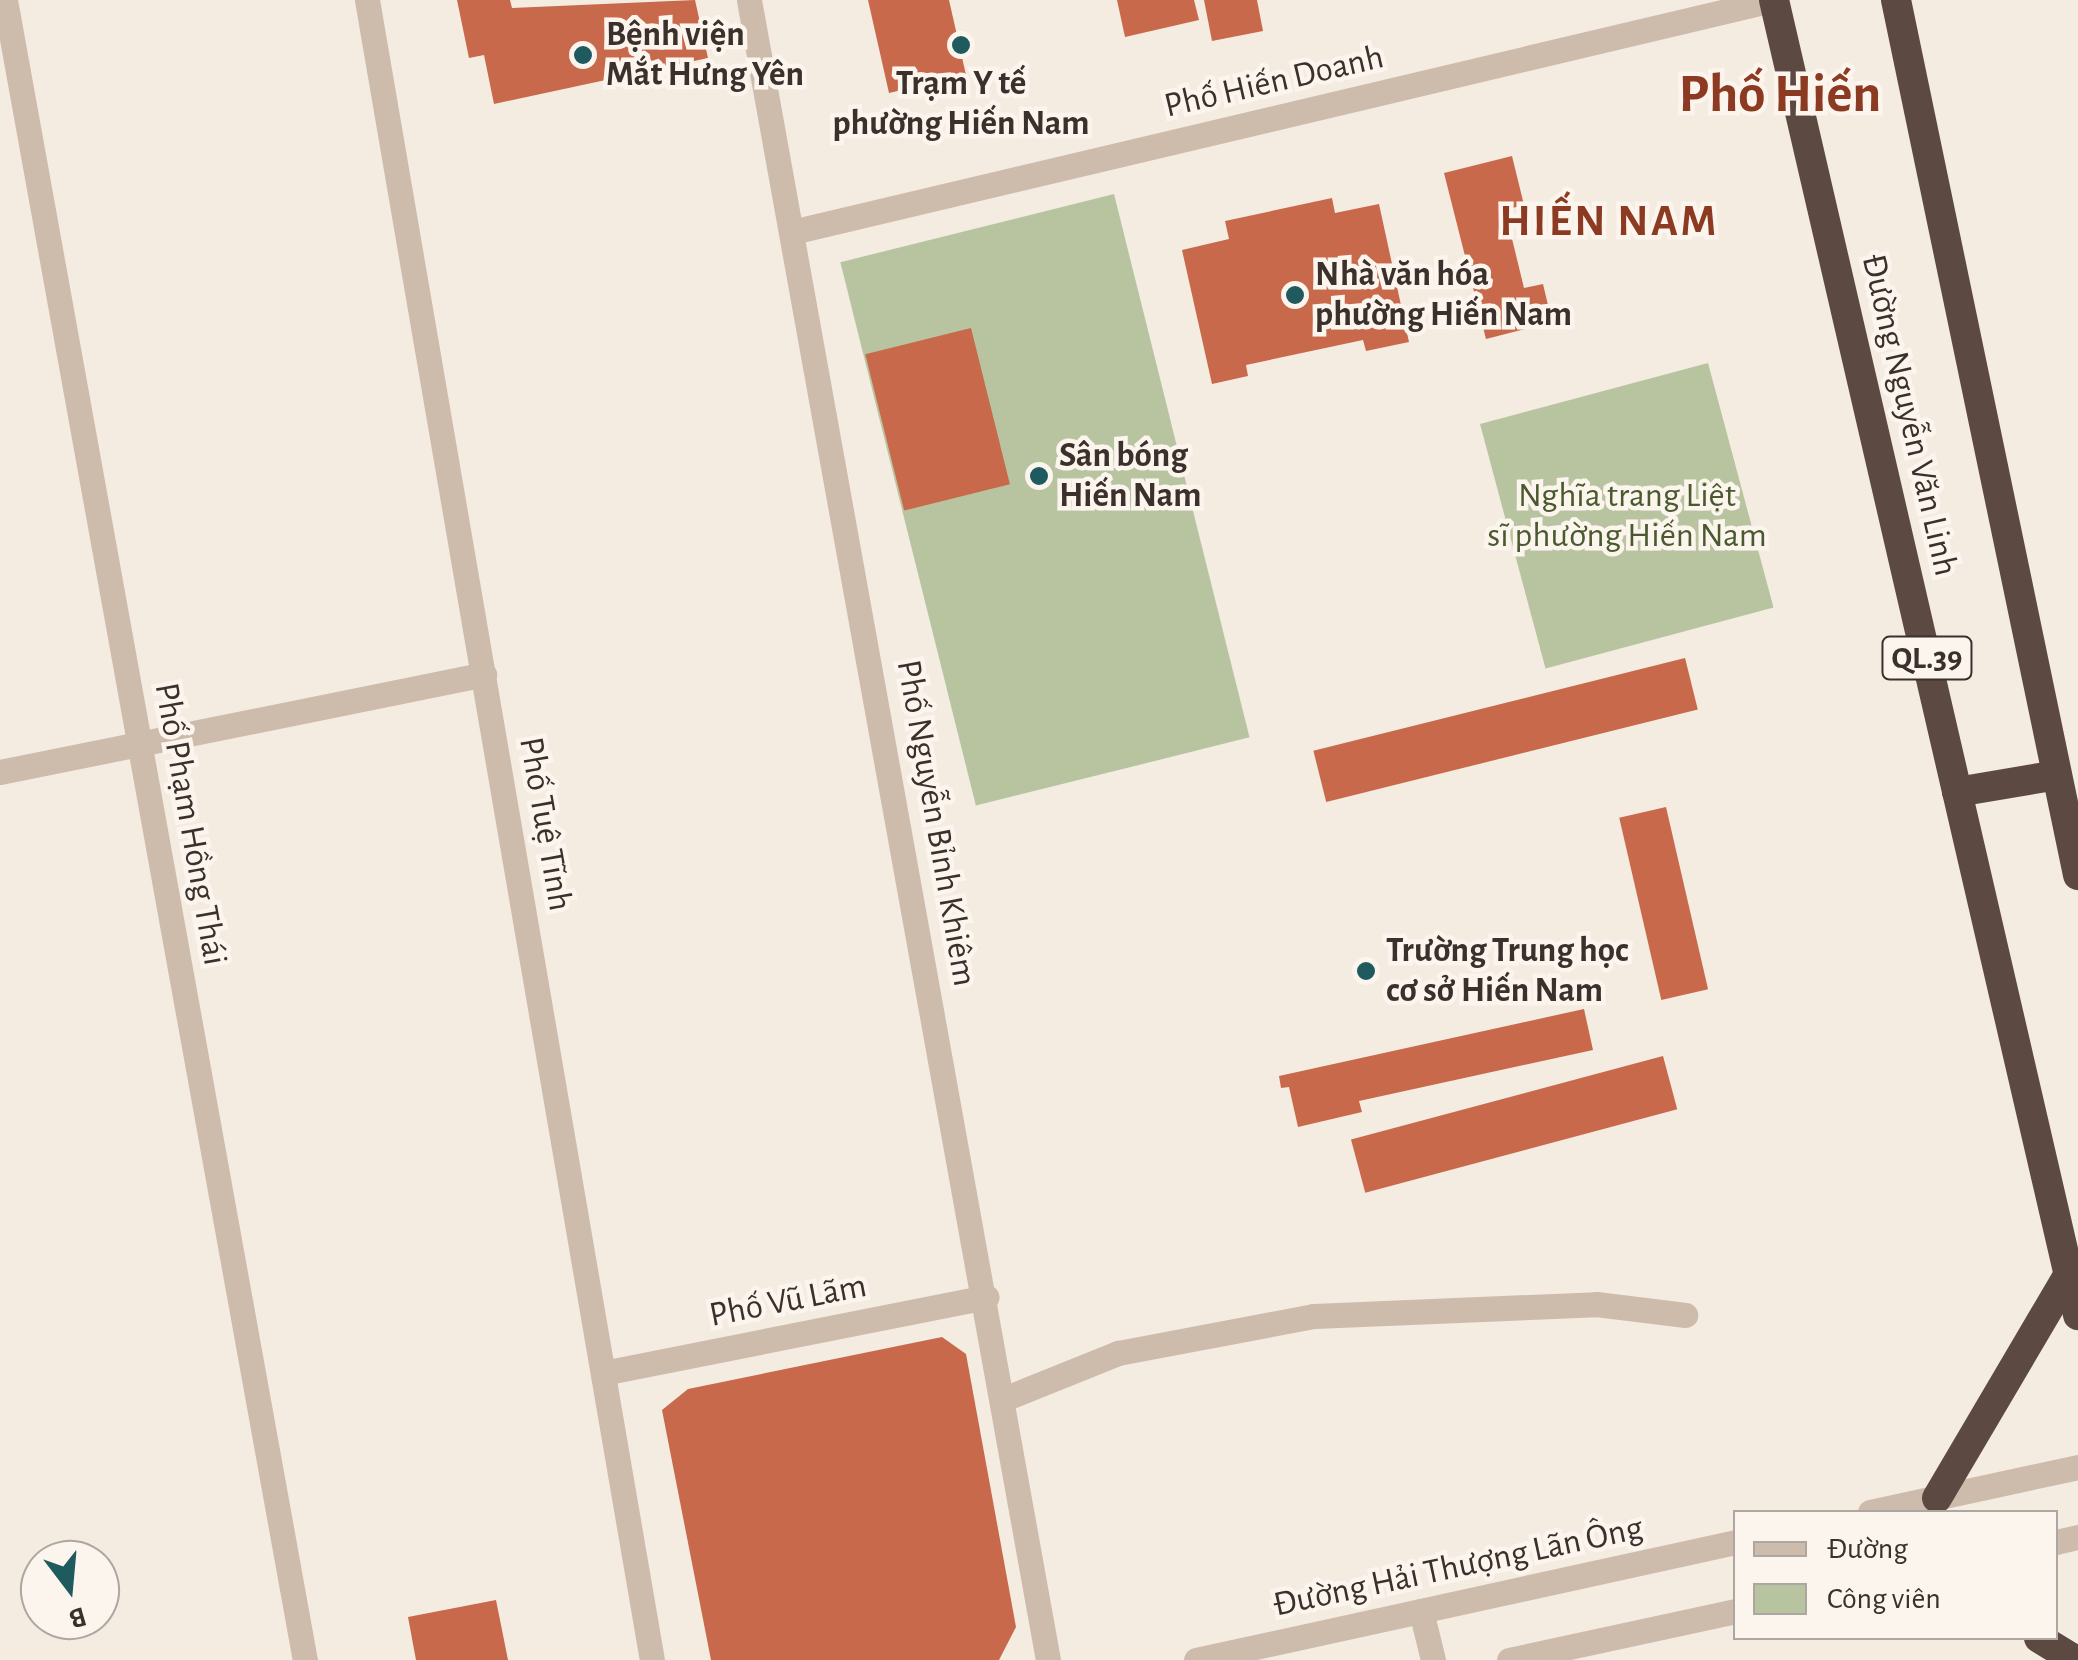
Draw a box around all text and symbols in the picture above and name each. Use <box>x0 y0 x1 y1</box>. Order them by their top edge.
place label: Bệnh viện Mắt Hưng Yên <box>606 14 804 96</box>
marker: Trạm Y tế phường Hiến Nam <box>948 32 974 58</box>
street label: Phố Hiến Doanh <box>1160 36 1388 128</box>
marker: Bệnh viện Mắt Hưng Yên <box>570 42 596 68</box>
district label: Phố Hiến <box>1679 62 1881 128</box>
place label: Trạm Y tế phường Hiến Nam <box>832 63 1090 145</box>
district label: HIẾN NAM <box>1499 195 1719 249</box>
street label: Đường Nguyễn Văn Linh <box>1852 250 1966 580</box>
place label: Nhà văn hóa phường Hiến Nam <box>1315 254 1572 336</box>
marker: Nhà văn hóa phường Hiến Nam <box>1284 284 1306 306</box>
place label: Sân bóng Hiến Nam <box>1059 435 1201 517</box>
marker: Sân bóng Hiến Nam <box>1028 465 1050 487</box>
park label: Nghĩa trang Liệt sĩ phường Hiến Nam <box>1487 475 1767 557</box>
road number: QL.39 <box>1880 631 1974 685</box>
street label: Phố Nguyễn Bỉnh Khiêm <box>887 657 985 989</box>
street label: Phố Phạm Hồng Thái <box>144 680 236 968</box>
street label: Phố Tuệ Tĩnh <box>509 734 581 914</box>
place label: Trường Trung học cơ sở Hiến Nam <box>1386 930 1628 1012</box>
marker: Trường Trung học cơ sở Hiến Nam <box>1355 960 1377 982</box>
street label: Phố Vũ Lãm <box>706 1265 870 1337</box>
street label: Đường Hải Thượng Lãn Ông <box>1269 1507 1647 1627</box>
legend <box>1733 1510 2058 1640</box>
text: Đường <box>1827 1534 1908 1564</box>
north arrow <box>20 1540 120 1640</box>
text: Công viên <box>1827 1584 1941 1614</box>
text: B <box>66 1601 89 1633</box>

